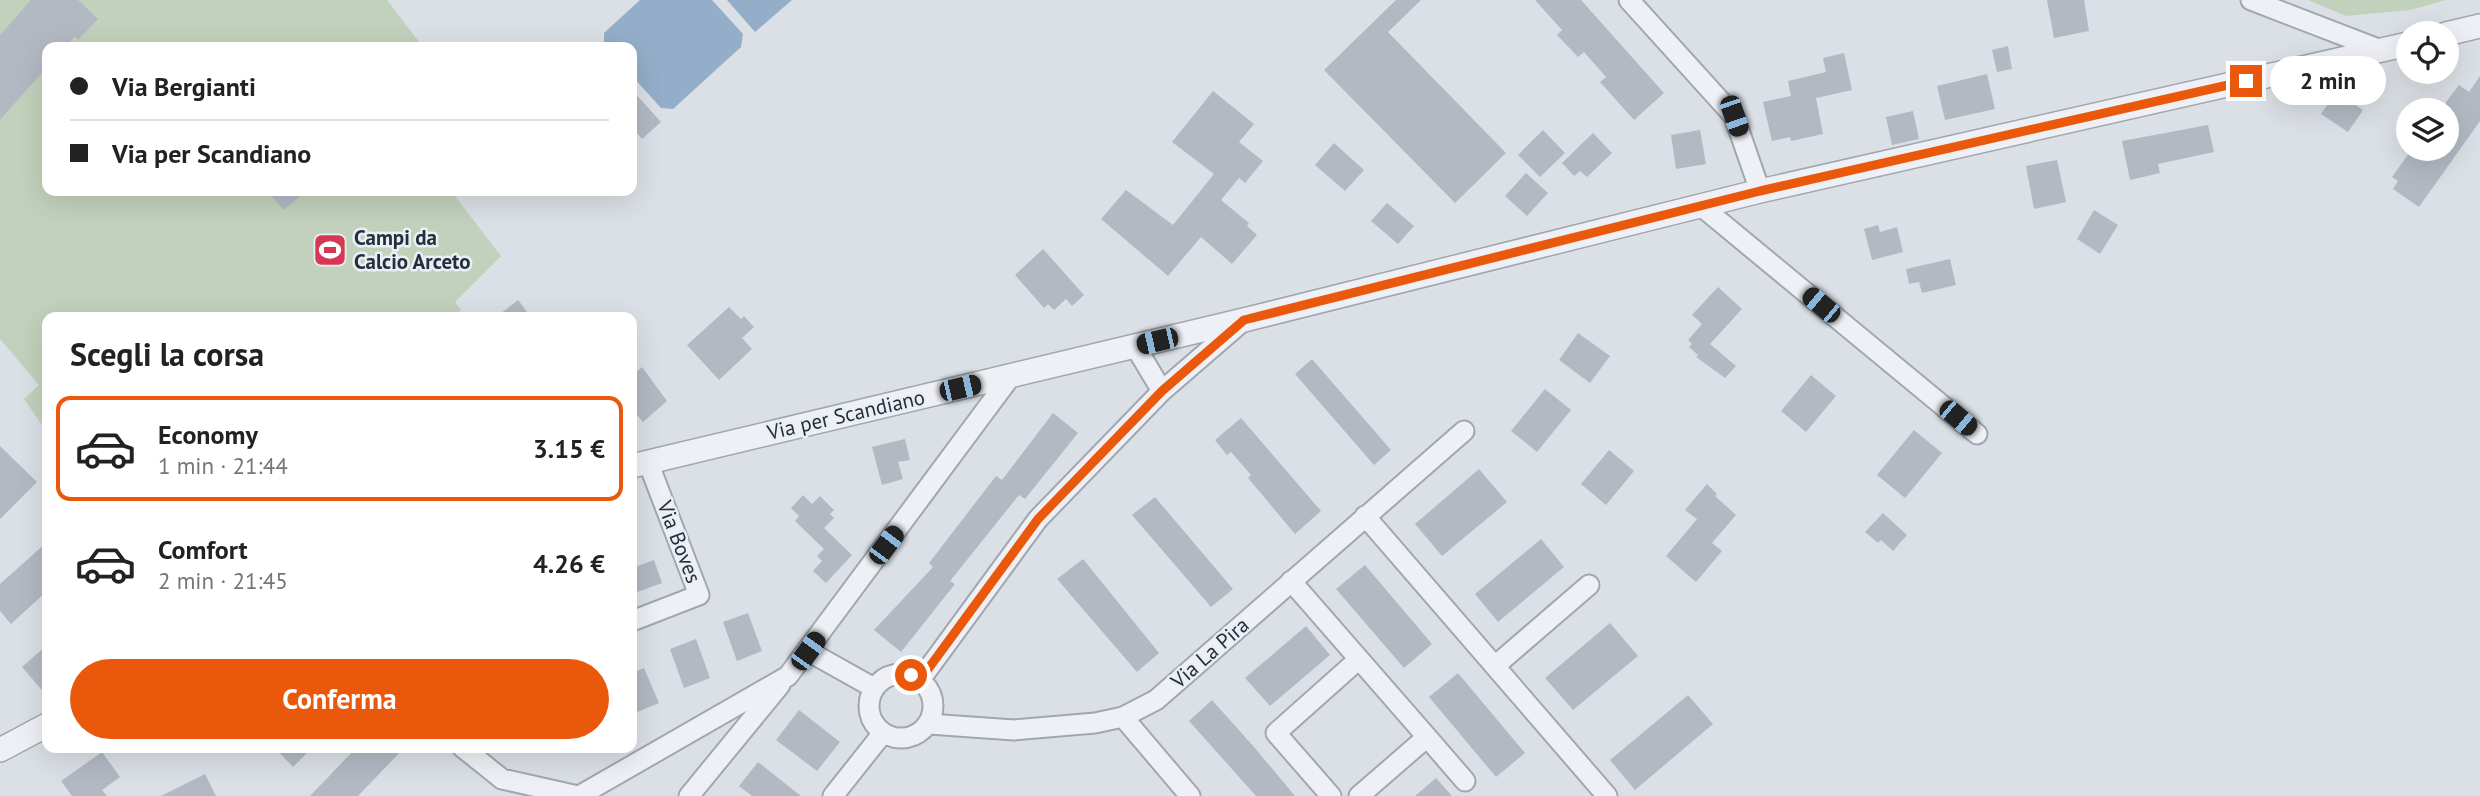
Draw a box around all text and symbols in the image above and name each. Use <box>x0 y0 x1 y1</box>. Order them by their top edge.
map controls <box>2396 21 2459 161</box>
button: locate <box>2396 21 2459 84</box>
callout: 2 min <box>2270 56 2386 106</box>
route end <box>2230 65 2262 97</box>
text: 2 min <box>2300 66 2356 95</box>
text: Via Bergianti <box>112 70 256 103</box>
car <box>1718 93 1751 139</box>
button: layers <box>2396 98 2459 161</box>
text: Via per Scandiano <box>112 137 311 170</box>
place label: Campi da Calcio Arceto <box>354 224 471 275</box>
sports icon: Campi da Calcio Arceto <box>311 231 349 269</box>
car <box>1799 283 1844 327</box>
car <box>1135 326 1180 356</box>
text: Scegli la corsa <box>70 333 264 375</box>
car <box>938 373 983 403</box>
street label: Via per Scandiano <box>763 383 927 446</box>
car <box>1936 396 1981 440</box>
icon: car <box>74 417 137 480</box>
text: Economy <box>158 418 258 451</box>
text: 3.15 € <box>533 432 605 465</box>
text: 1 min · 21:44 <box>158 451 288 480</box>
street label: Via Boves <box>651 496 708 587</box>
car <box>865 522 908 568</box>
icon: car <box>74 532 137 595</box>
text: Comfort <box>158 533 248 566</box>
text: 4.26 € <box>533 547 605 580</box>
text: 2 min · 21:45 <box>158 566 288 595</box>
street label: Via La Pira <box>1164 611 1254 695</box>
car <box>788 628 829 674</box>
button: Conferma <box>70 659 609 739</box>
route start <box>895 659 927 691</box>

